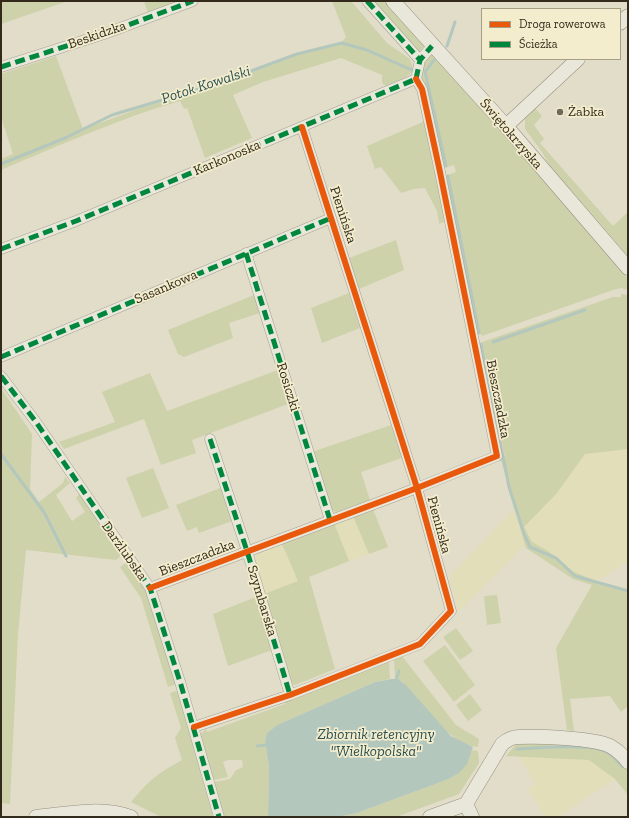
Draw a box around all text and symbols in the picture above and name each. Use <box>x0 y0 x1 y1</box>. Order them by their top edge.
legend <box>481 8 621 60</box>
street label: Beskidzka <box>66 17 128 53</box>
text: Droga rowerowa <box>519 17 606 31</box>
text: Ścieżka <box>519 37 558 51</box>
water label: Potok Kowalski <box>159 62 253 108</box>
street label: Świętokrzyska <box>476 95 546 173</box>
place label: Żabka <box>568 104 604 120</box>
marker: Żabka <box>555 107 565 117</box>
street label: Karkonoska <box>191 136 263 180</box>
street label: Pienińska <box>326 185 360 245</box>
street label: Sasankowa <box>132 266 200 308</box>
street label: Bieszczadzka <box>482 358 514 440</box>
street label: Rosiczki <box>273 361 303 413</box>
street label: Pienińska <box>423 494 455 556</box>
street label: Darżlubska <box>98 518 150 584</box>
street label: Bieszczadzka <box>157 536 237 580</box>
street label: Szymbarska <box>243 563 281 639</box>
water label: Zbiornik retencyjny "Wielkopolska" <box>318 726 434 761</box>

